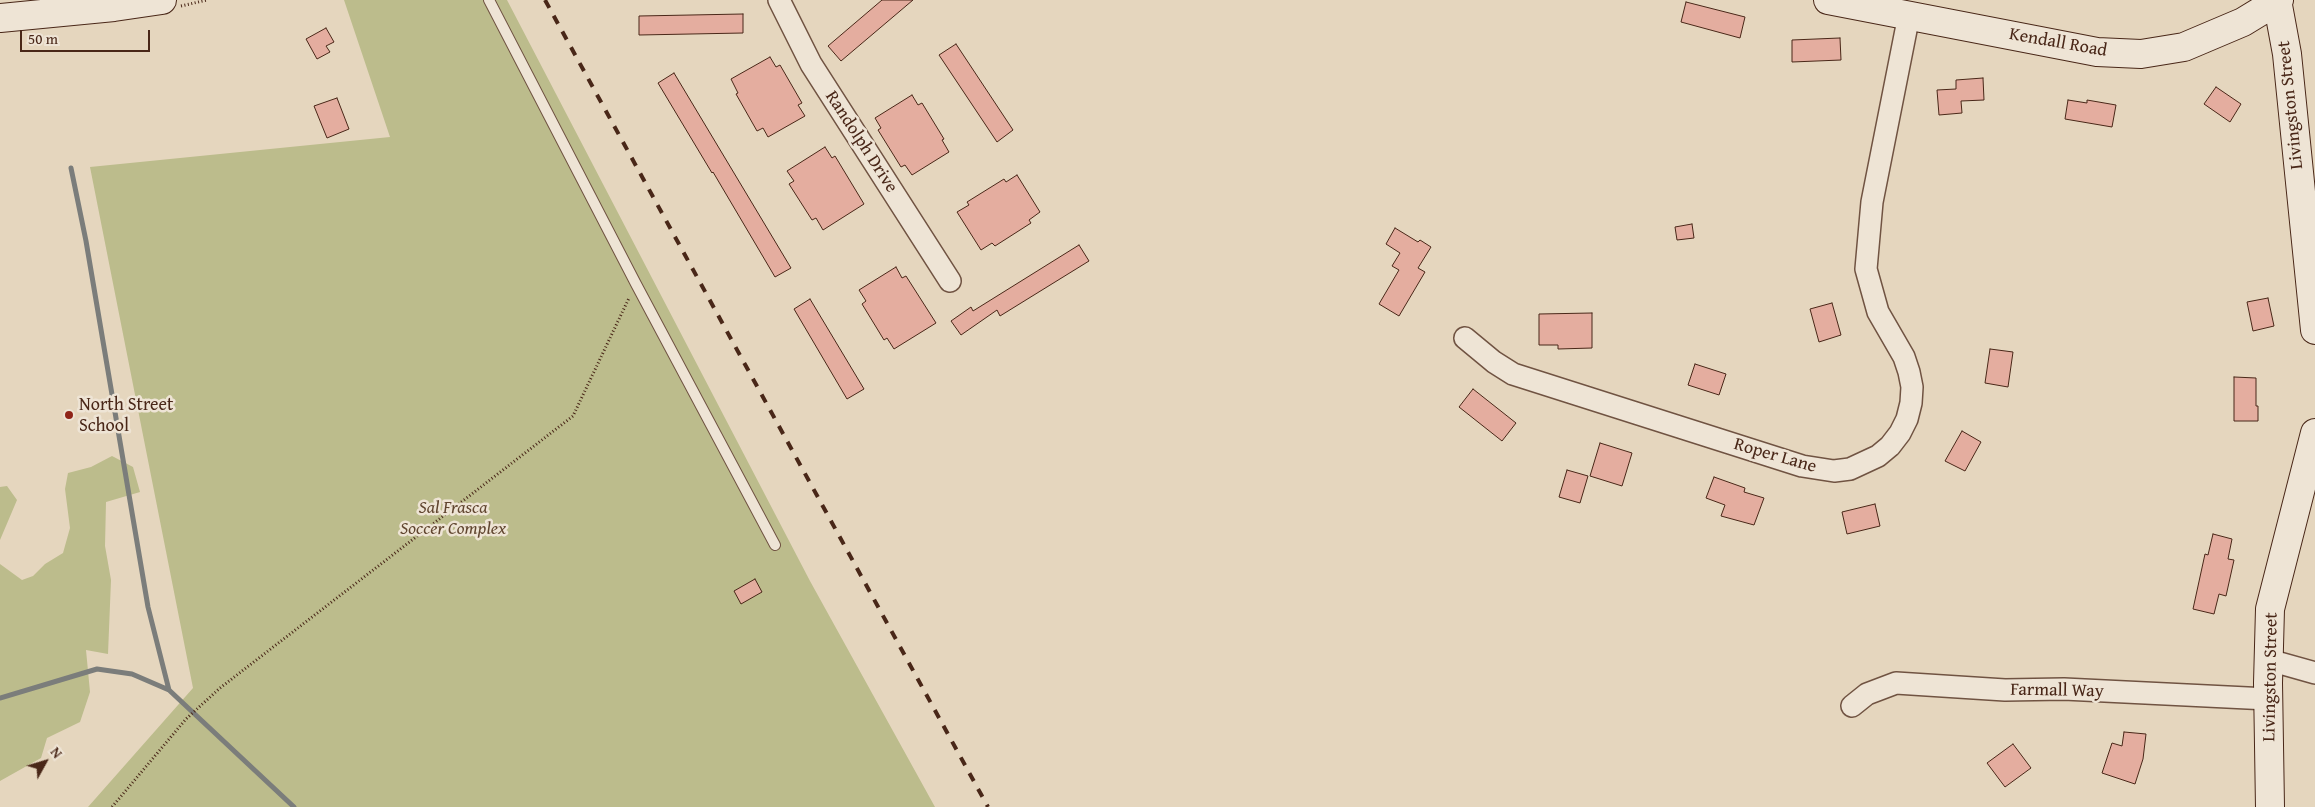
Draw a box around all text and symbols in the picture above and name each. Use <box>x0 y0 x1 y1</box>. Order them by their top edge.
scale bar <box>22 20 152 52</box>
street label: Kendall Road <box>2007 24 2109 62</box>
text: 50 m <box>28 28 58 49</box>
street label: Livingston Street <box>2274 40 2308 170</box>
street label: Randolph Drive <box>820 87 902 197</box>
place label: North Street School <box>79 394 173 436</box>
marker: North Street School <box>63 409 75 421</box>
street label: Roper Lane <box>1731 434 1819 478</box>
park label: Sal Frasca Soccer Complex <box>400 497 506 540</box>
street label: Livingston Street <box>2259 612 2283 742</box>
street label: Farmall Way <box>2010 679 2104 703</box>
north arrow <box>20 737 70 787</box>
text: N <box>46 743 67 762</box>

